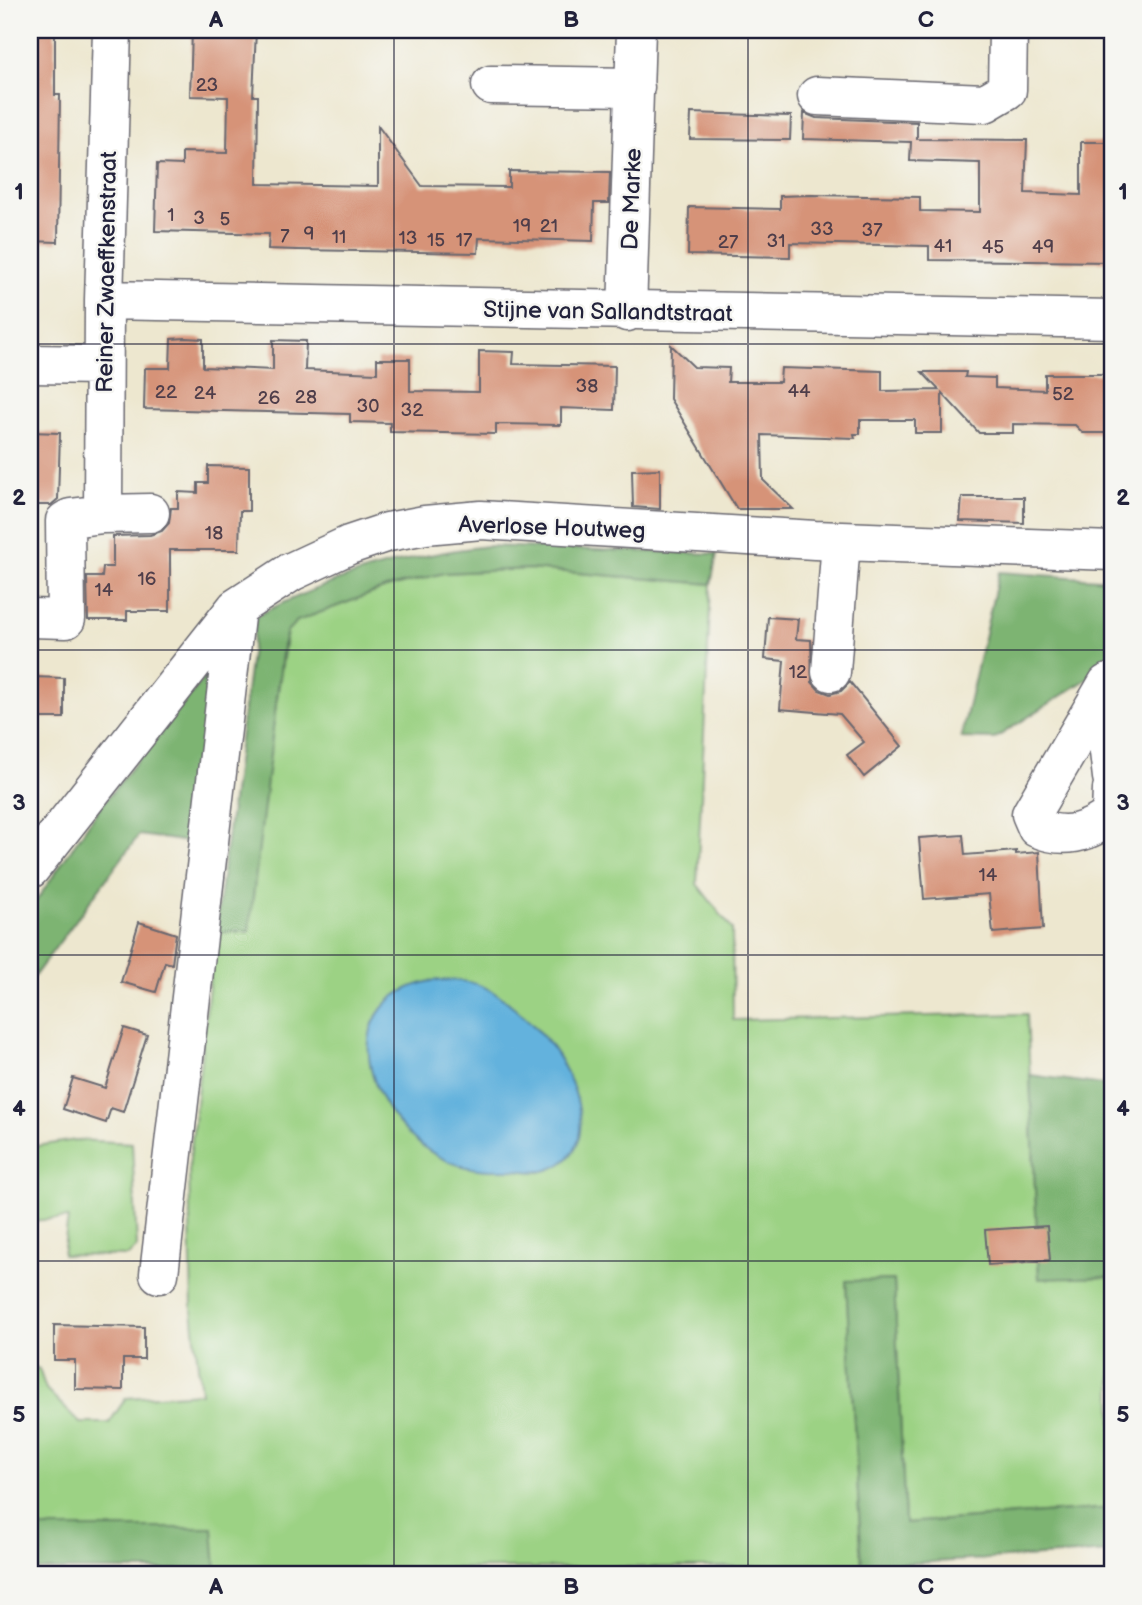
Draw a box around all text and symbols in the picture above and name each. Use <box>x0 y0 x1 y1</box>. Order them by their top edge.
text: A <box>208 6 224 34</box>
text: B <box>563 6 579 34</box>
text: C <box>918 6 934 34</box>
house number: 23 <box>196 74 218 97</box>
street label: De Marke <box>616 148 648 250</box>
street label: Reiner Zwaeffkenstraat <box>91 151 123 393</box>
text: 1 <box>14 178 24 206</box>
text: 1 <box>1118 178 1128 206</box>
house number: 1 <box>167 204 175 227</box>
house number: 3 <box>193 207 205 230</box>
house number: 5 <box>220 208 231 231</box>
house number: 19 <box>513 215 531 238</box>
house number: 21 <box>540 215 558 238</box>
house number: 33 <box>810 218 834 241</box>
house number: 37 <box>861 219 883 242</box>
house number: 9 <box>304 223 314 246</box>
house number: 7 <box>280 225 290 248</box>
house number: 11 <box>332 226 346 249</box>
house number: 13 <box>398 227 418 250</box>
house number: 15 <box>427 229 445 252</box>
house number: 17 <box>456 229 473 252</box>
house number: 31 <box>766 230 786 253</box>
house number: 27 <box>718 231 739 254</box>
house number: 41 <box>934 235 952 258</box>
house number: 45 <box>982 236 1004 259</box>
house number: 49 <box>1032 236 1054 259</box>
street label: Stijne van Sallandtstraat <box>483 296 733 328</box>
house number: 38 <box>576 375 598 398</box>
house number: 44 <box>787 380 811 403</box>
house number: 22 <box>155 381 178 404</box>
house number: 24 <box>194 382 217 405</box>
house number: 52 <box>1052 383 1075 406</box>
house number: 28 <box>295 386 317 409</box>
house number: 26 <box>258 387 280 410</box>
house number: 30 <box>357 395 379 418</box>
house number: 32 <box>401 399 424 422</box>
text: 2 <box>12 484 26 512</box>
text: 2 <box>1116 484 1130 512</box>
street label: Averlose Houtweg <box>458 511 646 545</box>
house number: 18 <box>205 522 223 545</box>
house number: 16 <box>138 568 156 591</box>
house number: 14 <box>95 579 114 602</box>
house number: 12 <box>789 661 808 684</box>
text: 3 <box>12 789 26 817</box>
text: 3 <box>1116 789 1130 817</box>
house number: 14 <box>979 864 998 887</box>
text: 4 <box>12 1095 26 1123</box>
text: 4 <box>1116 1095 1130 1123</box>
text: 5 <box>12 1401 26 1429</box>
text: 5 <box>1116 1401 1130 1429</box>
text: A <box>208 1573 224 1601</box>
text: B <box>563 1573 579 1601</box>
text: C <box>918 1573 934 1601</box>

